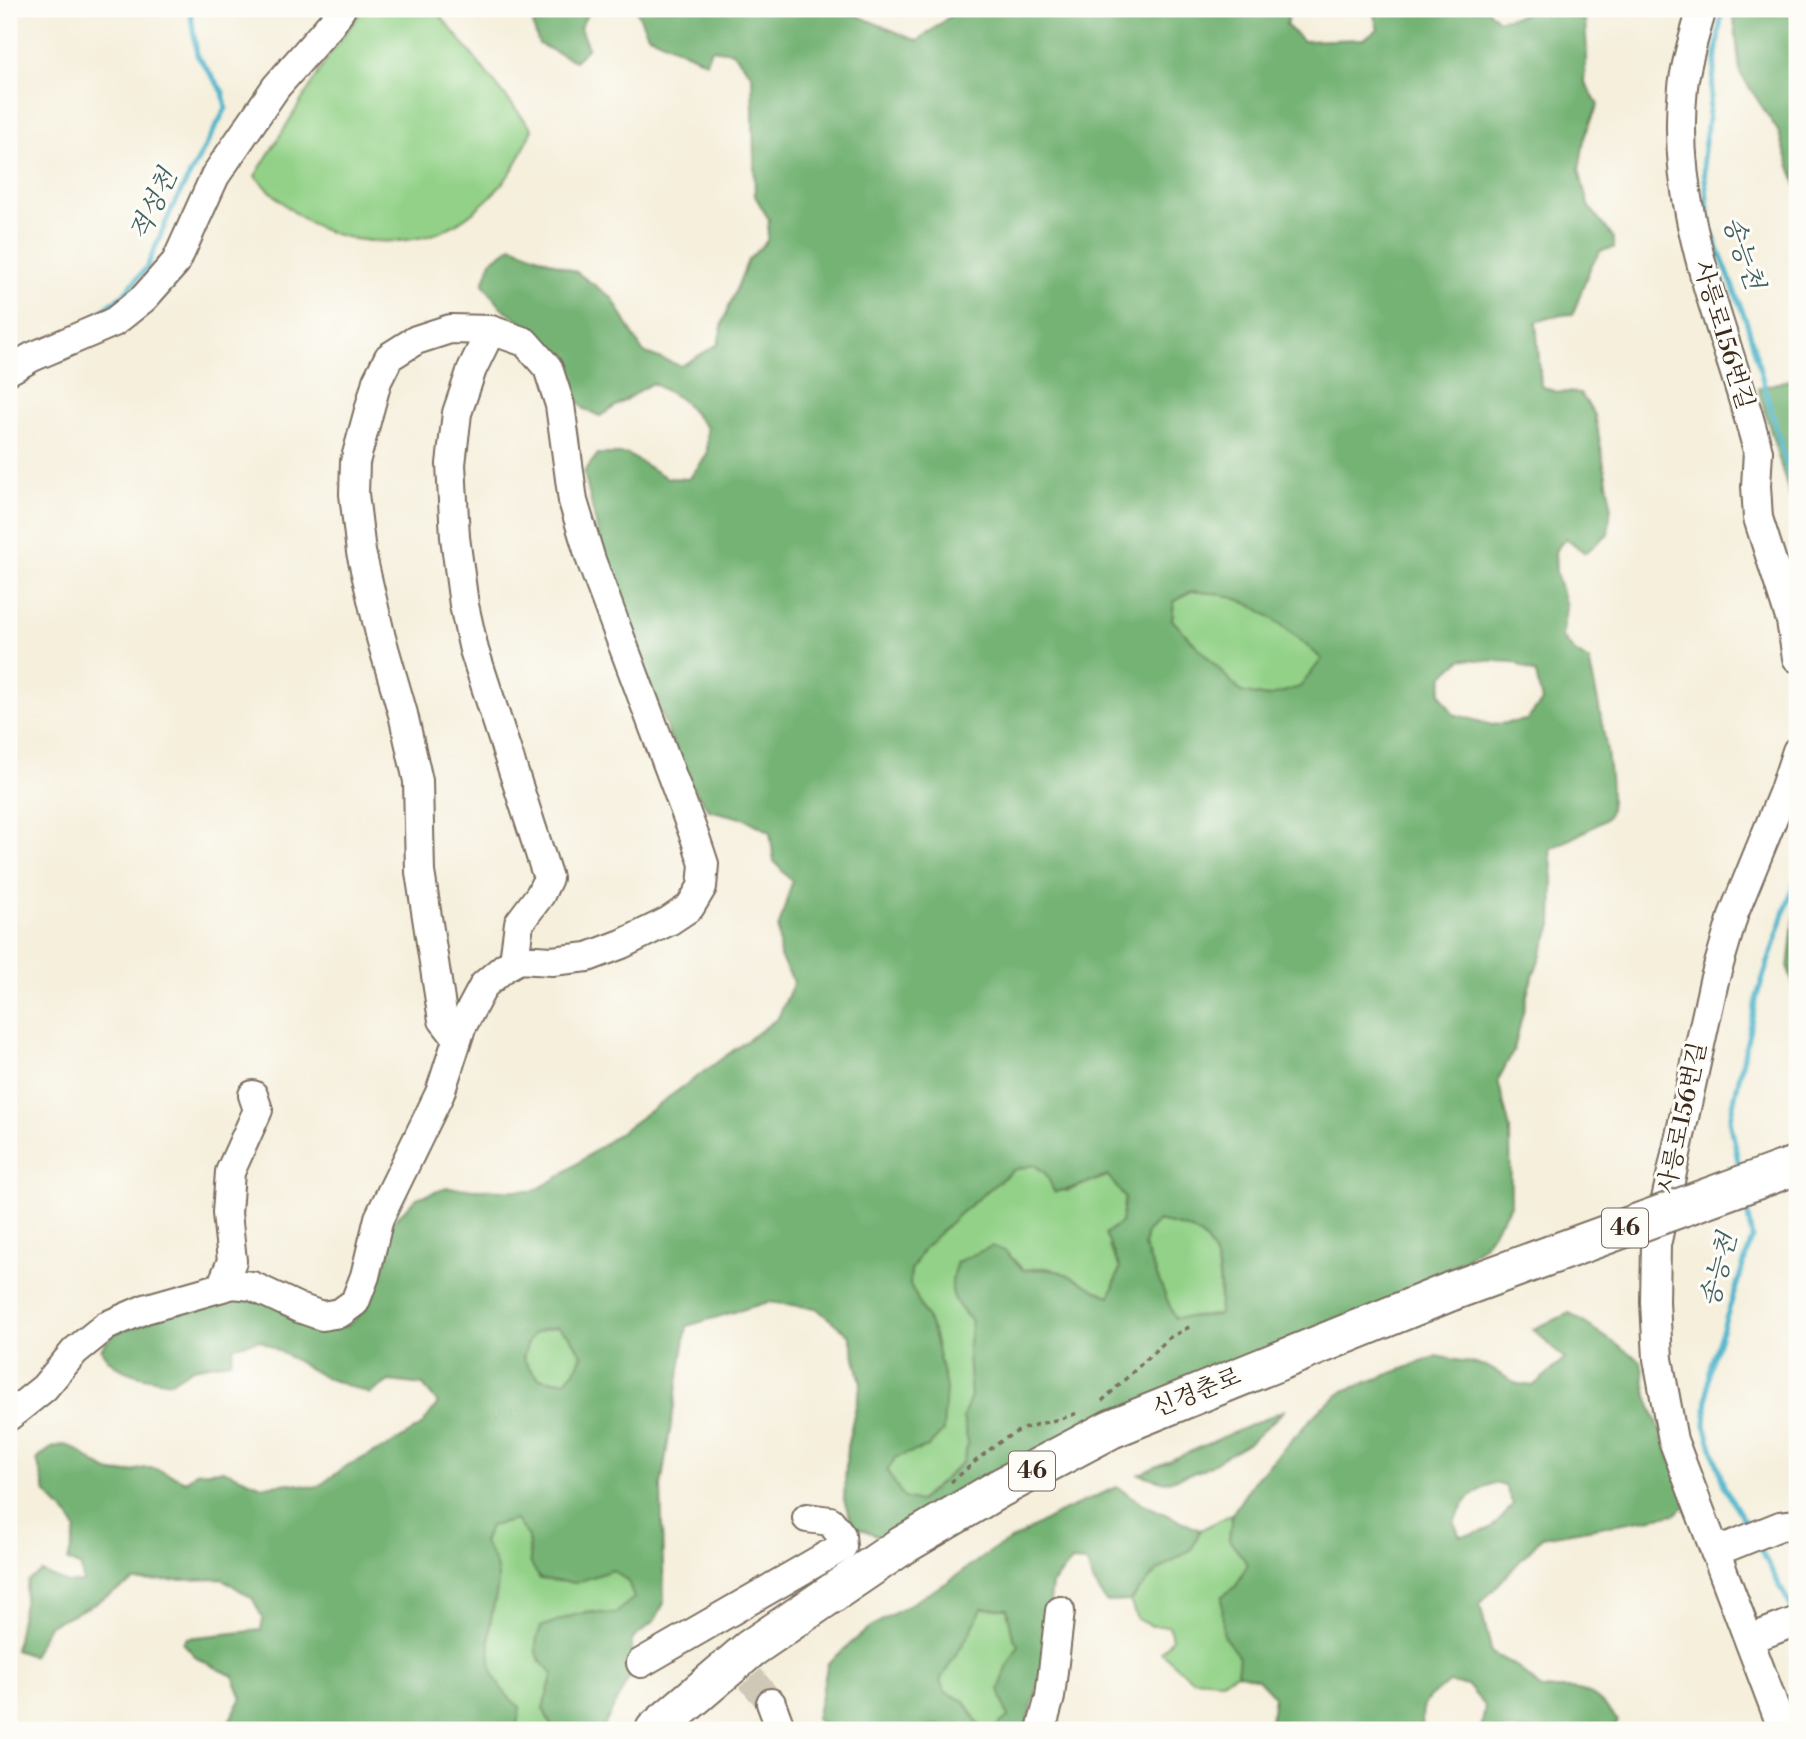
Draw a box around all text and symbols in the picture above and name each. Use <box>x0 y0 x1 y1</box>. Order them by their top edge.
water label: 적성천 <box>124 162 185 246</box>
water label: 송능천 <box>1716 212 1771 296</box>
street label: 사릉로156번길 <box>1686 257 1760 413</box>
street label: 사릉로156번길 <box>1652 1040 1714 1196</box>
road number: 46 <box>1602 1208 1648 1247</box>
water label: 송능천 <box>1694 1228 1745 1311</box>
street label: 신경춘로 <box>1148 1362 1246 1424</box>
road number: 46 <box>1009 1452 1055 1490</box>

